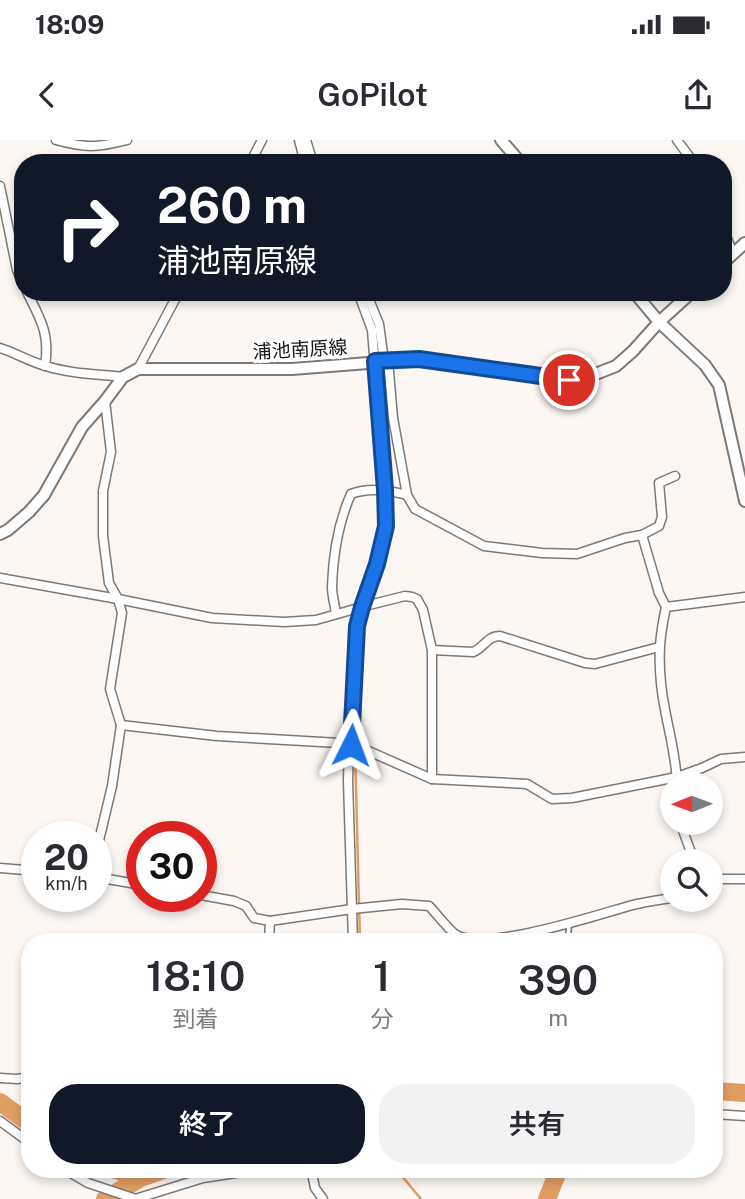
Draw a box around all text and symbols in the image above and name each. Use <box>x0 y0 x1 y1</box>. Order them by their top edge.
text: 18:09 <box>35 9 104 40</box>
icon: back <box>28 76 66 114</box>
text: GoPilot <box>317 76 428 113</box>
icon: share <box>679 76 717 114</box>
text: 260 m <box>157 176 307 234</box>
icon: right <box>42 182 133 273</box>
text: 浦池南原線 <box>157 242 317 279</box>
street label: 浦池南原線 <box>252 336 348 362</box>
pin <box>539 350 599 410</box>
icon: arrive <box>550 361 588 399</box>
position arrow <box>314 708 388 782</box>
north arrow <box>660 772 723 835</box>
map controls <box>660 772 723 912</box>
speed limit sign: 30 <box>126 821 217 912</box>
text: 20 <box>44 837 89 878</box>
button: search <box>660 849 723 912</box>
text: km/h <box>45 873 88 894</box>
text: 18:10 <box>146 951 246 1000</box>
text: 1 <box>373 951 391 1000</box>
text: 390 <box>518 955 598 1004</box>
text: m <box>548 1004 568 1031</box>
text: 到着 <box>173 1005 219 1032</box>
text: 分 <box>370 1005 393 1032</box>
button: 終了 <box>49 1084 365 1164</box>
button: 共有 <box>379 1084 695 1164</box>

